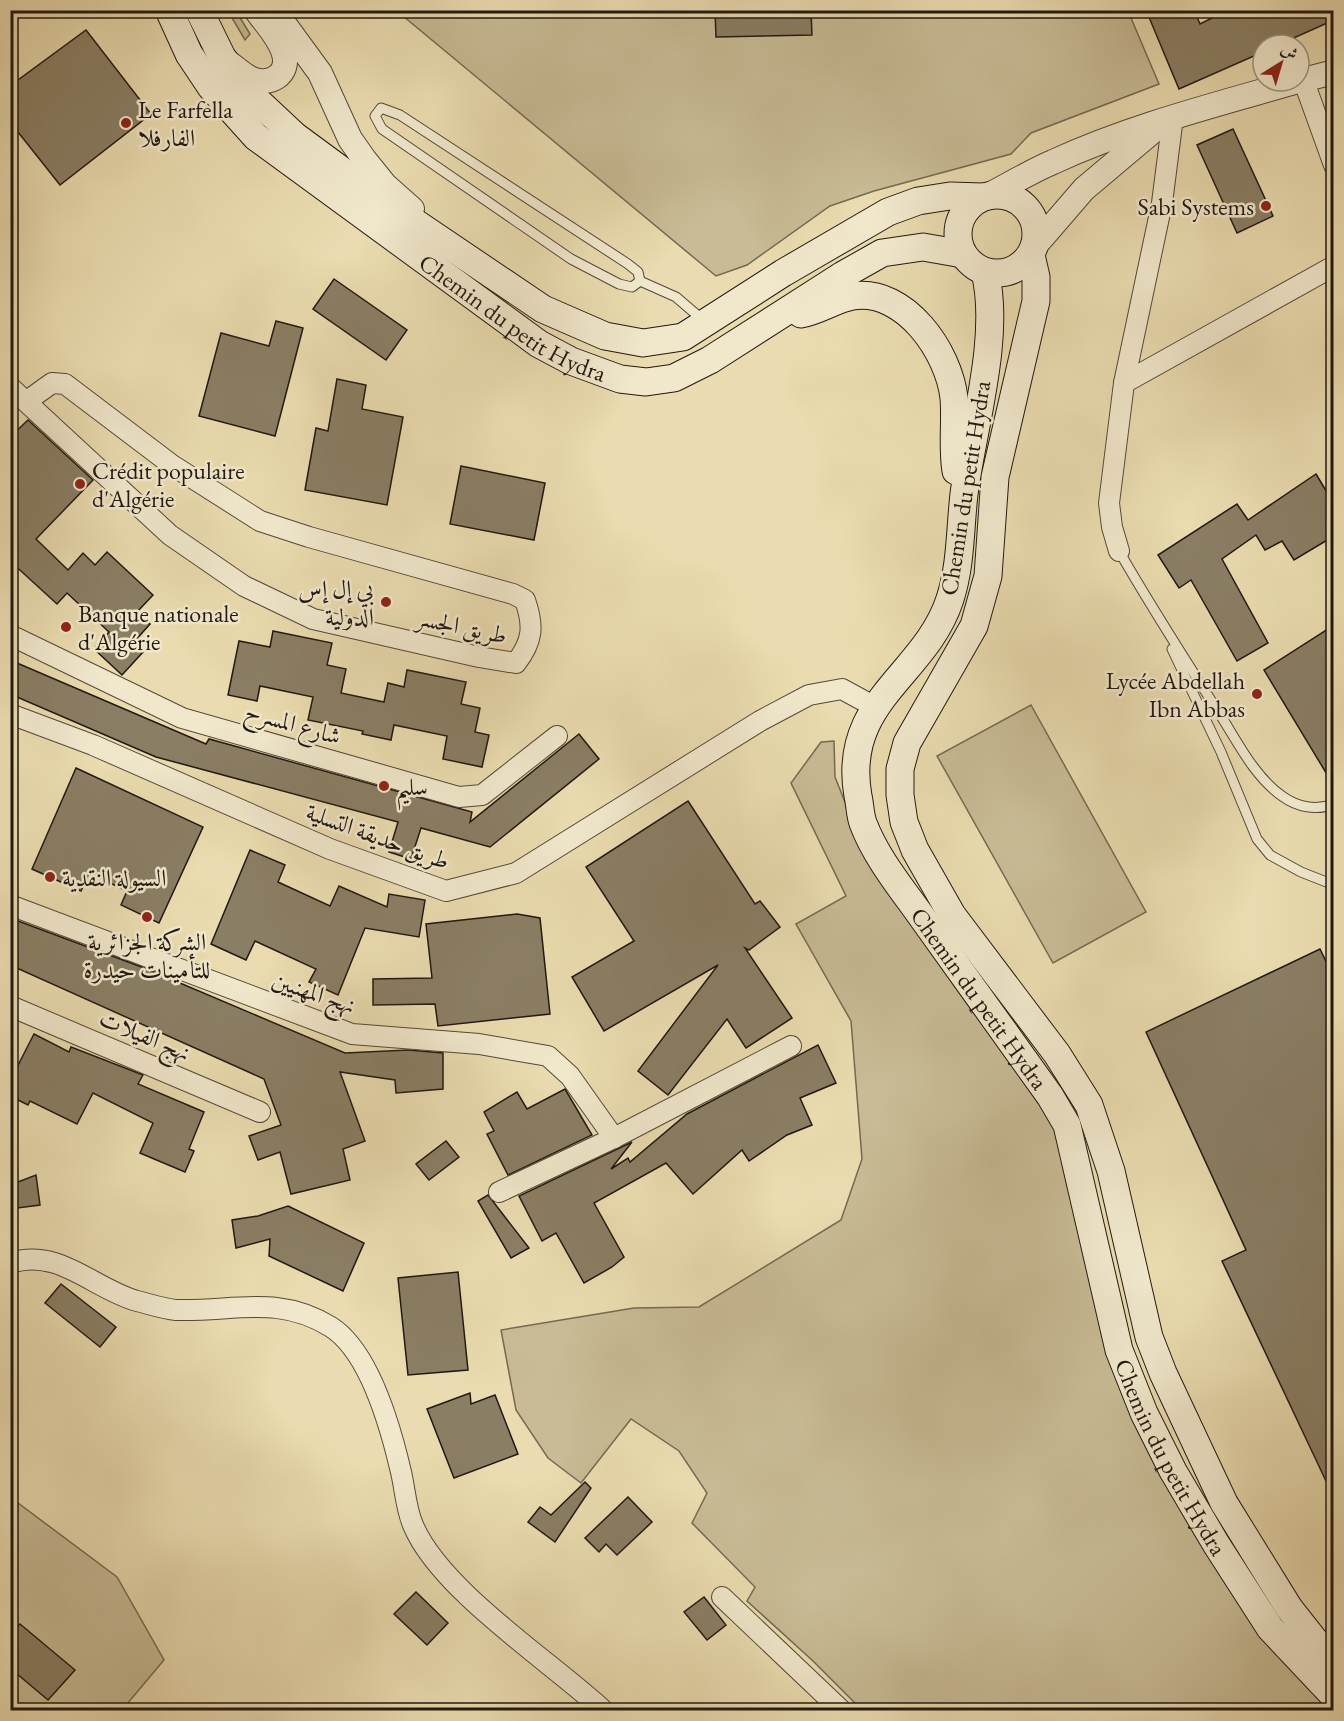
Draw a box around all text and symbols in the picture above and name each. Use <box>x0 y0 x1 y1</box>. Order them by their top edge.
north arrow <box>1251 33 1311 93</box>
text: ش <box>1277 38 1302 65</box>
place label: Le Farfella الفارفلا <box>138 94 233 153</box>
marker: Le Farfella الفارفلا <box>119 116 133 130</box>
place label: Sabi Systems <box>1137 191 1254 222</box>
marker: Sabi Systems <box>1259 199 1273 213</box>
street label: Chemin du petit Hydra <box>413 246 611 388</box>
street label: Chemin du petit Hydra <box>933 378 997 598</box>
place label: Crédit populaire d'Algérie <box>92 455 245 514</box>
marker: Crédit populaire d'Algérie <box>73 477 87 491</box>
place label: بي إل إس الدولية <box>298 573 374 632</box>
marker: بي إل إس الدولية <box>379 595 393 609</box>
place label: Banque nationale d'Algérie <box>78 598 239 657</box>
street label: طريق الجسر <box>411 601 510 652</box>
marker: Banque nationale d'Algérie <box>59 620 73 634</box>
place label: Lycée Abdellah Ibn Abbas <box>1106 665 1245 724</box>
marker: Lycée Abdellah Ibn Abbas <box>1250 687 1264 701</box>
street label: شارع المسرح <box>240 695 345 757</box>
place label: سليم <box>396 771 428 811</box>
marker: سليم <box>377 779 391 793</box>
street label: طريق حديقة التسلية <box>302 796 454 876</box>
place label: السيولة النقدية <box>62 862 166 893</box>
marker: السيولة النقدية <box>43 870 57 884</box>
street label: Chemin du petit Hydra <box>904 901 1056 1096</box>
marker: الشركة الجزائرية للتأمينات حيدرة <box>140 910 154 924</box>
place label: الشركة الجزائرية للتأمينات حيدرة <box>84 926 210 985</box>
street label: نهج المهنيين <box>266 963 360 1026</box>
street label: نهج الفيلات <box>92 1002 195 1074</box>
street label: Chemin du petit Hydra <box>1108 1354 1235 1561</box>

